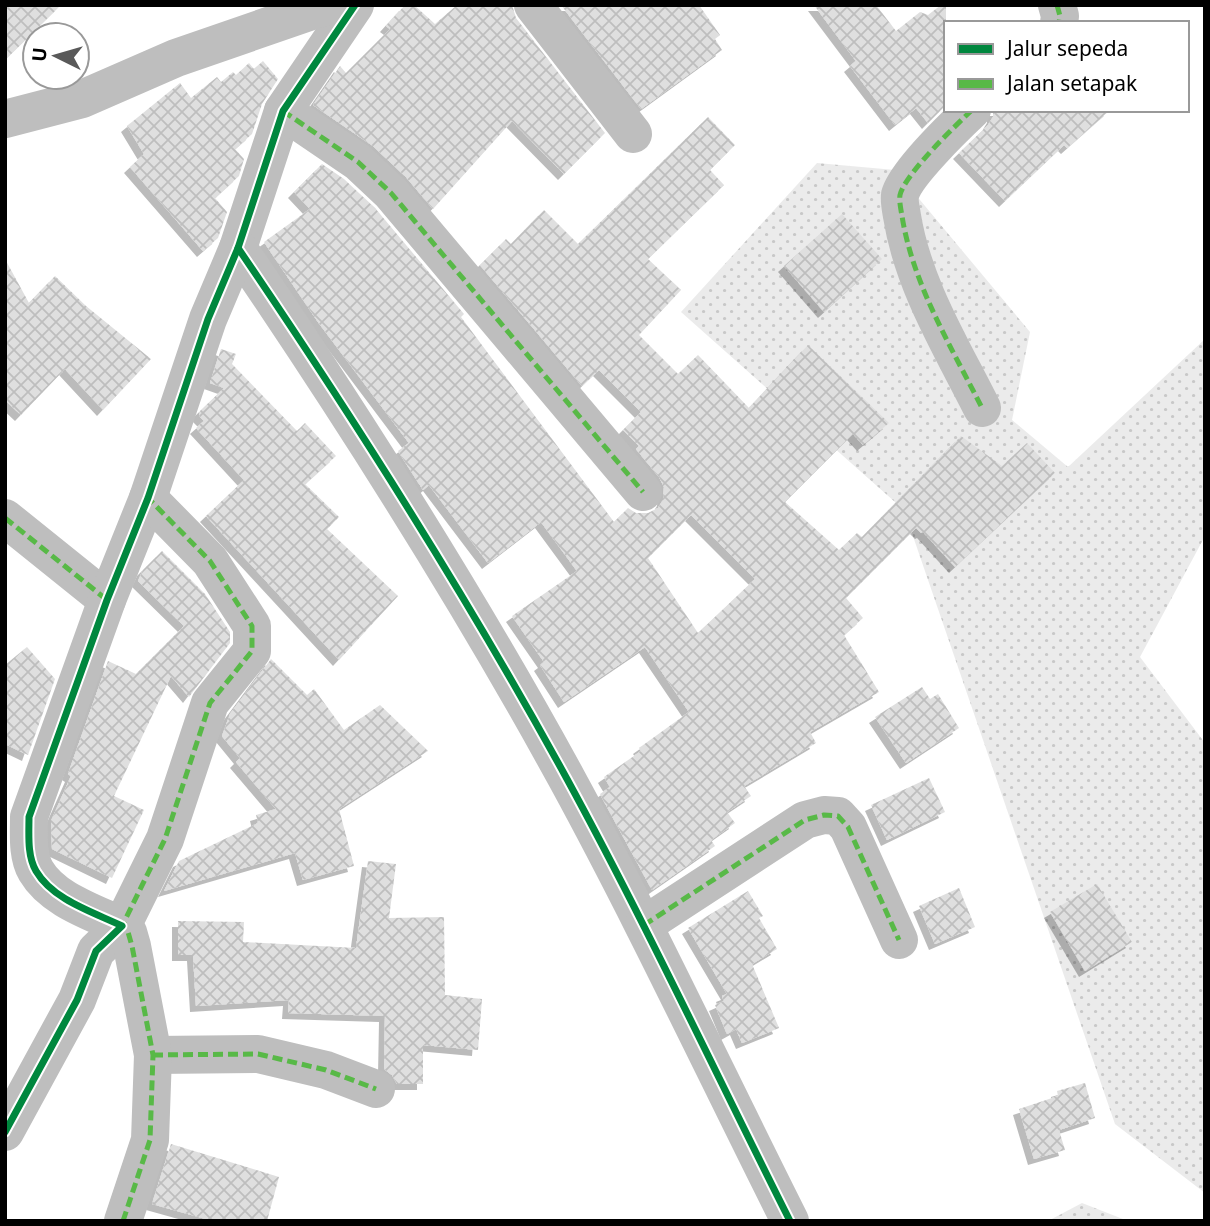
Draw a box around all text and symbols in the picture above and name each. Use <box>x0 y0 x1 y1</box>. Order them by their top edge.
north arrow <box>21 21 91 91</box>
legend <box>944 21 1189 112</box>
text: Jalur sepeda <box>1005 34 1128 62</box>
text: U <box>25 46 53 63</box>
text: Jalan setapak <box>1005 69 1138 97</box>

